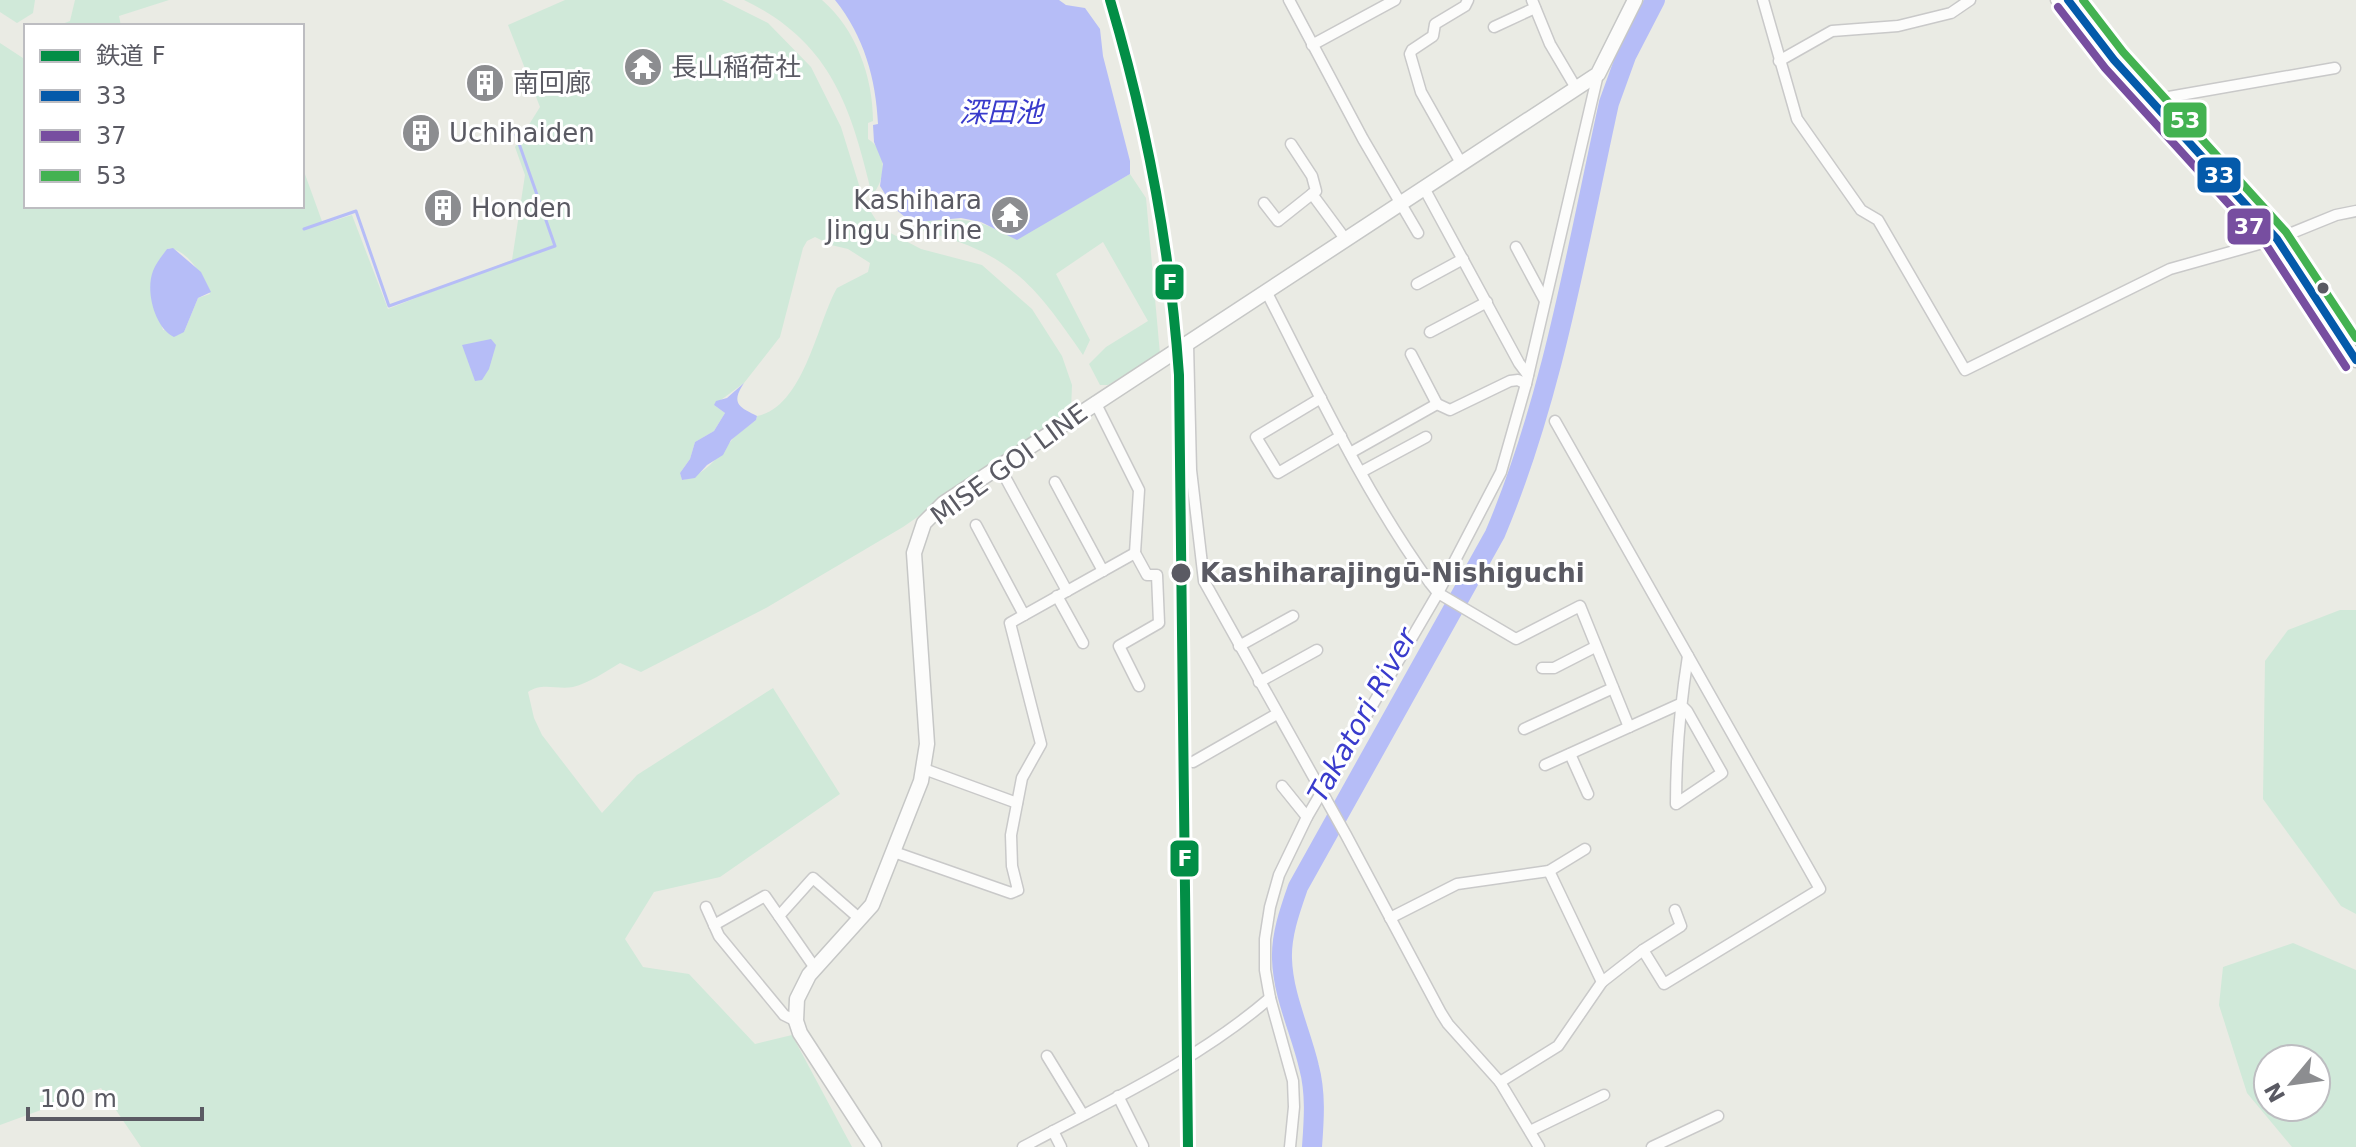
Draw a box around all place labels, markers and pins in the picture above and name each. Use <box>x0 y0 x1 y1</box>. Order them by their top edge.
temple icon: 長山稲荷社 <box>622 46 664 88</box>
place label: 長山稲荷社 <box>671 52 801 82</box>
building icon: 南回廊 <box>464 62 506 104</box>
place label: 南回廊 <box>513 68 591 98</box>
building icon: Uchihaiden <box>400 112 442 154</box>
place label: Uchihaiden <box>449 118 595 148</box>
place label: Kashihara Jingu Shrine <box>824 185 982 245</box>
building icon: Honden <box>422 187 464 229</box>
place label: Honden <box>471 193 572 223</box>
temple icon: Kashihara Jingu Shrine <box>989 194 1031 236</box>
unlabelled marker <box>2315 280 2331 296</box>
place label: Kashiharajingū-Nishiguchi <box>1200 558 1585 588</box>
marker: Kashiharajingū-Nishiguchi <box>1169 561 1193 585</box>

